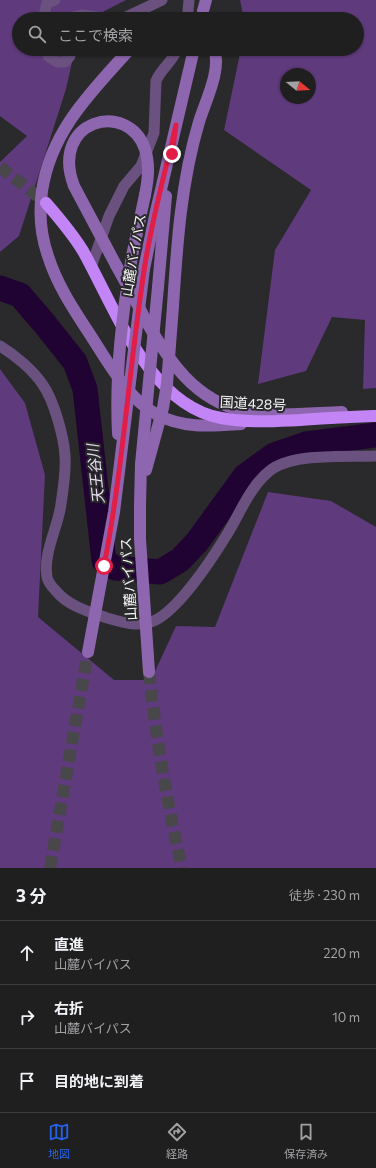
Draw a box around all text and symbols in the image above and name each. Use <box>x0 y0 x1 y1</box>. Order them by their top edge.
search box <box>12 12 364 56</box>
icon: search <box>26 23 48 45</box>
text: ここで検索 <box>58 26 133 44</box>
north arrow <box>280 68 316 104</box>
route end <box>163 145 181 163</box>
street label: 山麓バイパス <box>117 212 149 298</box>
street label: 国道428号 <box>219 393 287 413</box>
water label: 天王谷川 <box>83 441 107 505</box>
street label: 山麓バイパス <box>117 537 139 621</box>
route start <box>95 557 113 575</box>
text: 3 分 <box>16 885 46 906</box>
text: 徒歩 · 230 m <box>289 887 360 903</box>
text: 直進 <box>54 935 84 953</box>
icon: ahead <box>16 942 38 964</box>
text: 220 m <box>323 945 360 961</box>
text: 山麓バイパス <box>54 956 132 972</box>
text: 右折 <box>54 999 84 1017</box>
icon: right <box>16 1006 38 1028</box>
text: 10 m <box>332 1009 360 1025</box>
text: 山麓バイパス <box>54 1020 132 1036</box>
icon: arrive <box>16 1070 38 1092</box>
text: 目的地に到着 <box>54 1072 144 1090</box>
tab: 地図 <box>48 1121 70 1161</box>
tab: 経路 <box>166 1121 188 1161</box>
tab: 保存済み <box>284 1121 328 1161</box>

